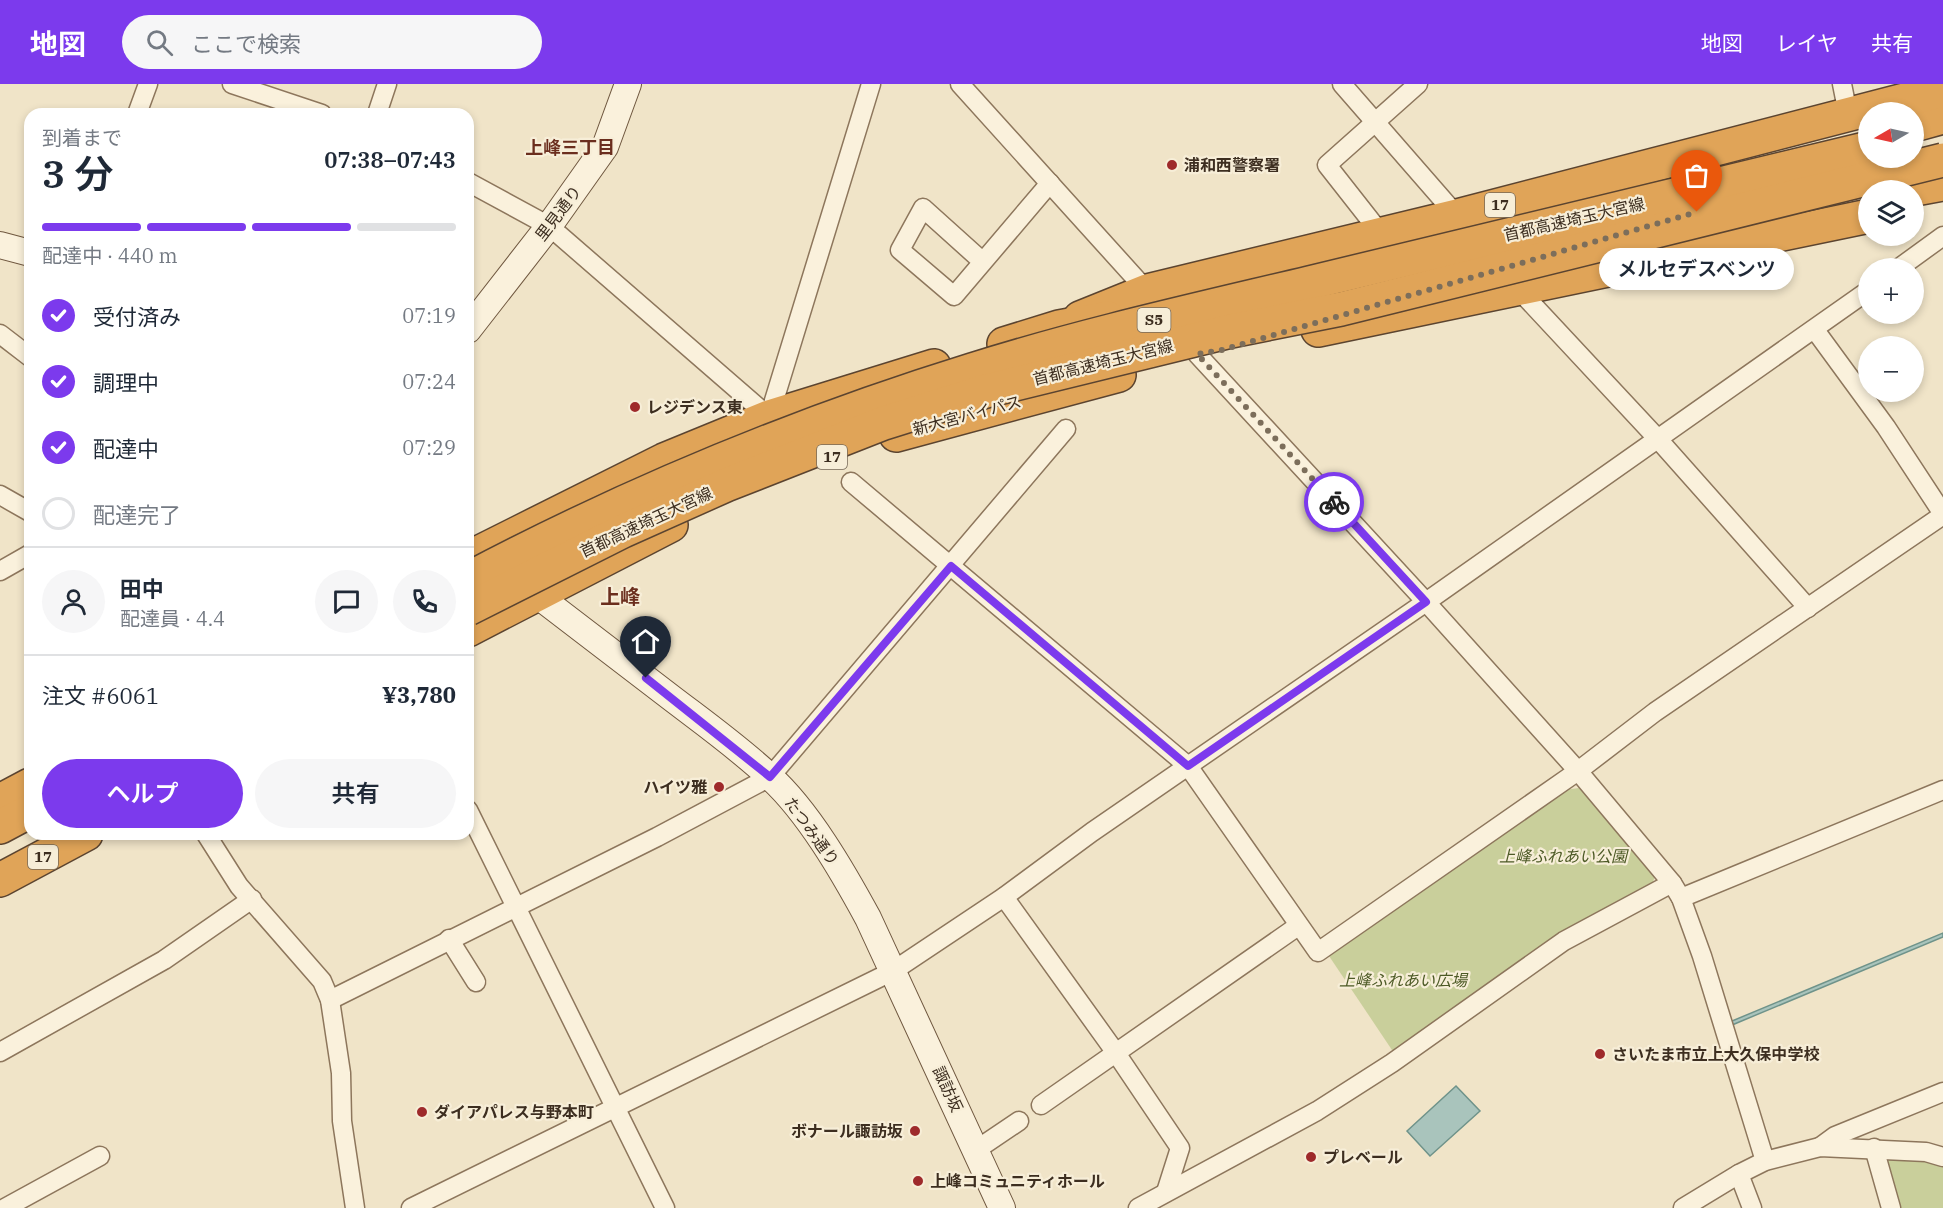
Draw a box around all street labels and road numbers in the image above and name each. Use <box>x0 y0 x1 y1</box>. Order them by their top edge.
street label: 里見通り <box>531 181 585 245</box>
road number: 17 <box>1485 193 1515 217</box>
street label: 首都高速埼玉大宮線 <box>1502 193 1646 245</box>
road number: S5 <box>1138 308 1170 332</box>
street label: 首都高速埼玉大宮線 <box>1031 335 1175 389</box>
street label: 新大宮バイパス <box>910 391 1024 439</box>
road number: 17 <box>817 445 847 469</box>
street label: 首都高速埼玉大宮線 <box>577 483 715 561</box>
street label: たつみ通り <box>780 793 844 869</box>
road number: 17 <box>28 845 58 869</box>
street label: 諏訪坂 <box>929 1063 967 1115</box>

